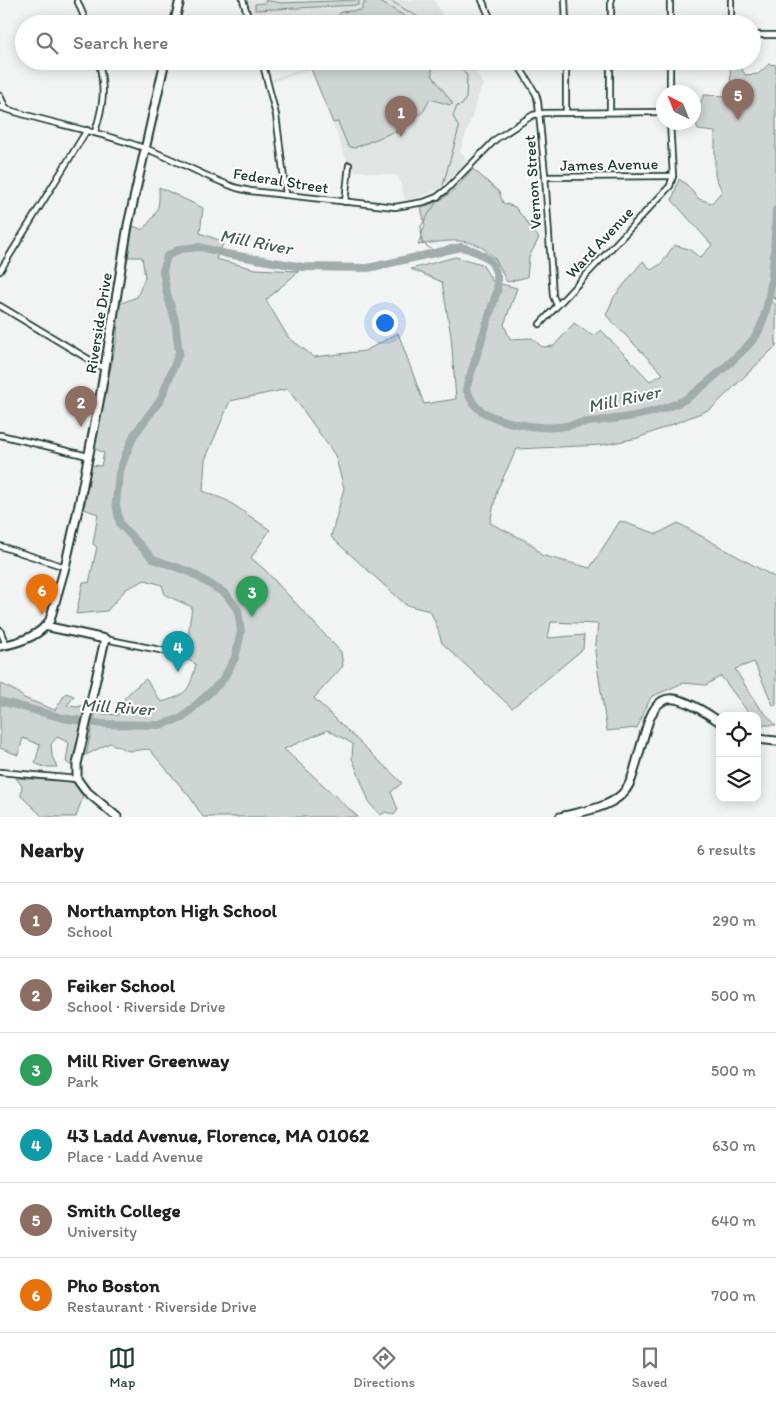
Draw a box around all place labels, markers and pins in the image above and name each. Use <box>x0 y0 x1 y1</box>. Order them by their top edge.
pin: 5 <box>722 79 754 120</box>
pin: 1 <box>385 96 417 137</box>
pin: 2 <box>65 386 97 427</box>
pin: 6 <box>26 574 58 615</box>
pin: 3 <box>236 576 268 617</box>
pin: 4 <box>162 631 194 672</box>

